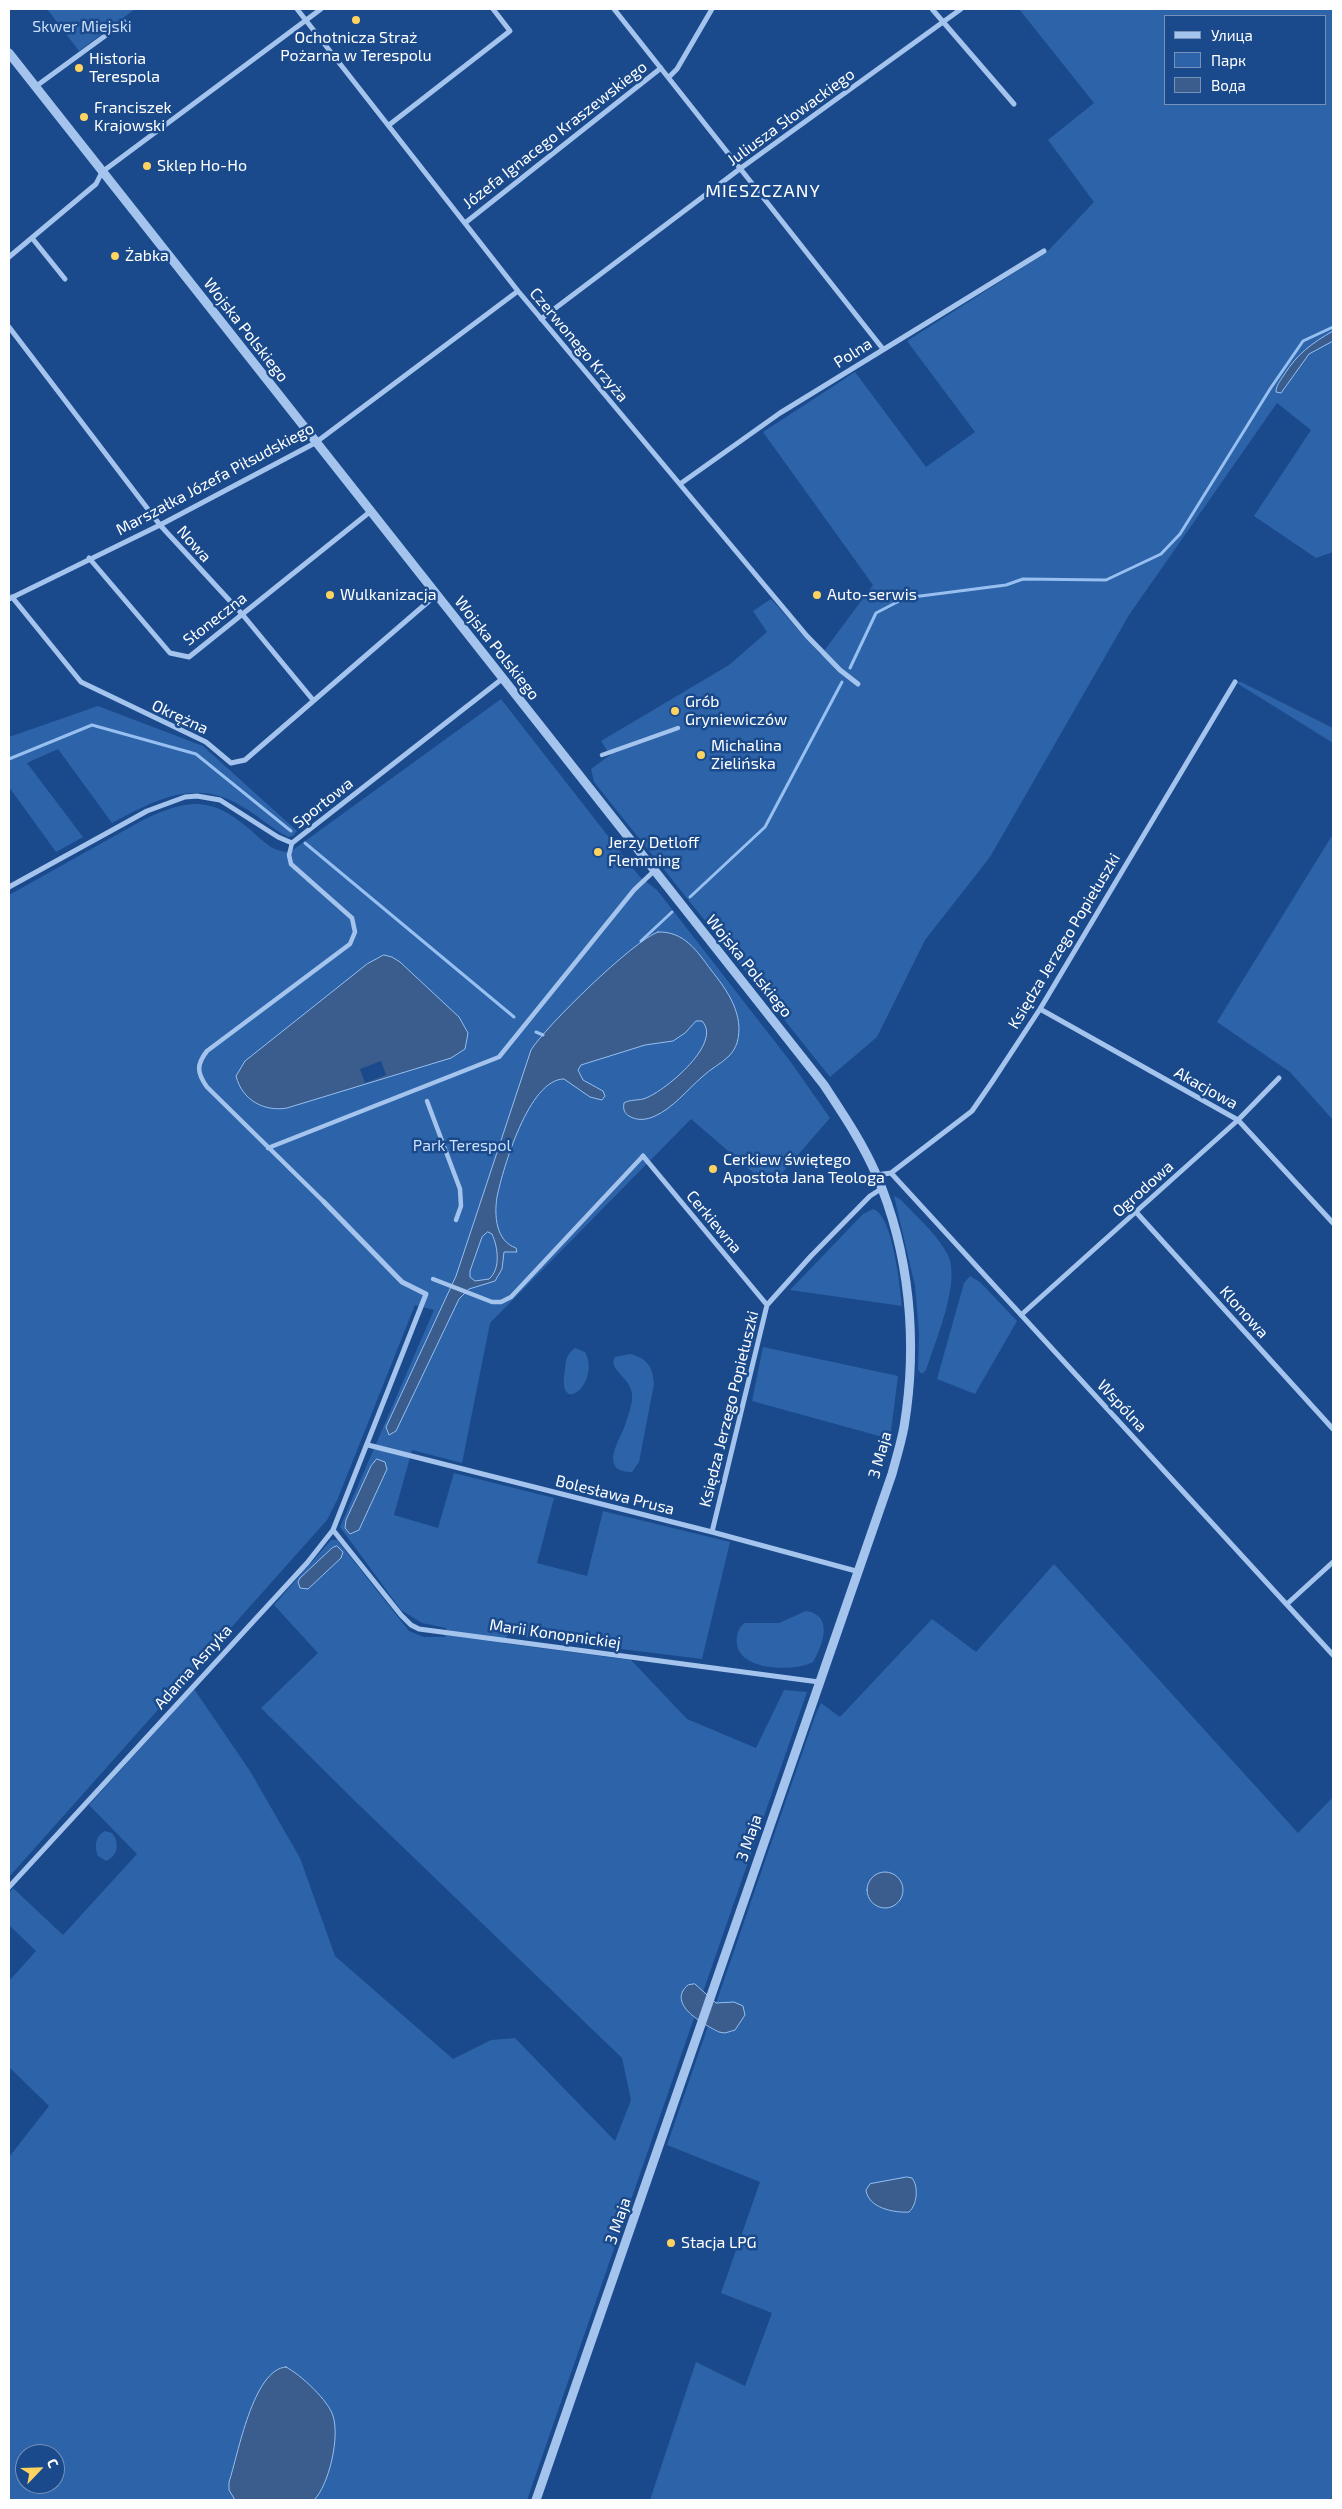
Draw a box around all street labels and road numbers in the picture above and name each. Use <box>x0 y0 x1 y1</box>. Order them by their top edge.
street label: Józefa Ignacego Kraszewskiego <box>459 57 651 213</box>
street label: Juliusza Słowackiego <box>724 64 858 170</box>
street label: Wojska Polskiego <box>199 274 293 386</box>
street label: Czerwonego Krzyża <box>526 284 632 406</box>
street label: Polna <box>830 334 876 372</box>
street label: Marszałka Józefa Piłsudskiego <box>113 419 317 539</box>
street label: Nowa <box>173 522 215 566</box>
street label: Słoneczna <box>179 588 251 650</box>
street label: Wojska Polskiego <box>450 592 544 704</box>
street label: Okrężna <box>149 696 211 738</box>
street label: Sportowa <box>289 774 357 832</box>
street label: Księdza Jerzego Popiełuszki <box>1004 850 1124 1032</box>
street label: Wojska Polskiego <box>702 911 796 1021</box>
street label: Akacjowa <box>1171 1063 1241 1113</box>
street label: Ogrodowa <box>1109 1157 1177 1221</box>
street label: Cerkiewna <box>682 1187 746 1257</box>
street label: Klonowa <box>1216 1282 1272 1342</box>
street label: Księdza Jerzego Popiełuszki <box>695 1309 763 1509</box>
street label: Wspólna <box>1093 1376 1151 1436</box>
street label: 3 Maja <box>864 1429 896 1481</box>
street label: Bolesława Prusa <box>554 1471 676 1519</box>
street label: Marii Konopnickiej <box>488 1615 622 1653</box>
street label: Adama Asnyka <box>150 1621 236 1713</box>
street label: 3 Maja <box>732 1812 766 1864</box>
street label: 3 Maja <box>601 2195 635 2247</box>

